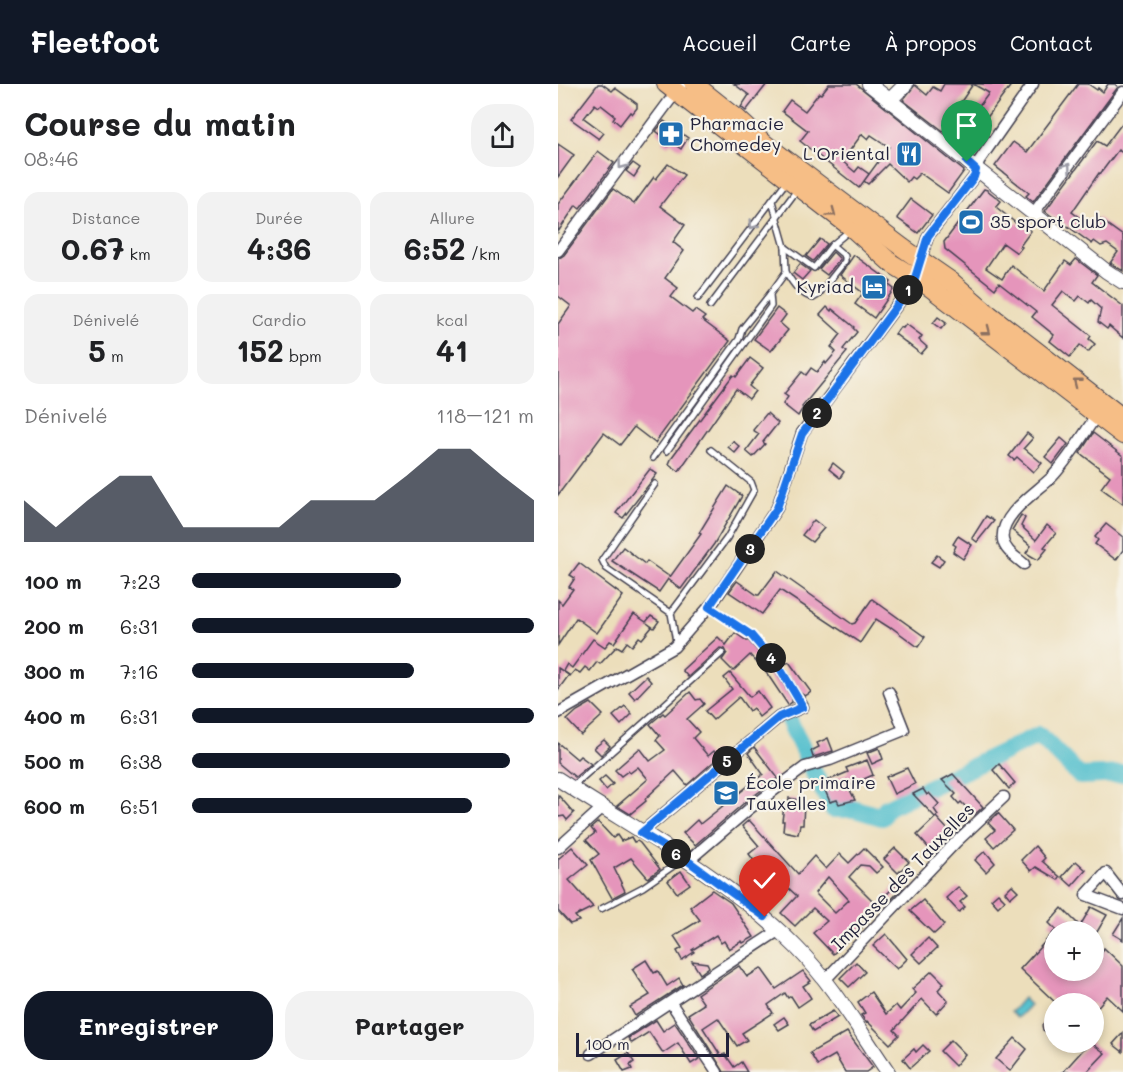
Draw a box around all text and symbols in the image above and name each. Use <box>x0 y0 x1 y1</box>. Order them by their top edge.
text: Fleetfoot <box>30 24 160 60</box>
text: Accueil <box>682 29 757 56</box>
text: Carte <box>790 29 851 56</box>
text: À propos <box>884 29 977 56</box>
text: Contact <box>1010 29 1093 56</box>
pin <box>941 100 992 162</box>
text: Course du matin <box>24 101 296 144</box>
button: share <box>471 104 534 167</box>
icon: arrive <box>950 109 983 142</box>
place label: Pharmacie Chomedey <box>690 111 784 156</box>
pharmacy icon: Pharmacie Chomedey <box>656 119 686 149</box>
restaurant icon: L'Oriental <box>894 139 924 169</box>
place label: L'Oriental <box>803 141 890 165</box>
text: 08:46 <box>24 145 78 171</box>
one-way arrow <box>618 158 629 169</box>
one-way arrow <box>1060 163 1071 174</box>
one-way arrow <box>825 205 836 216</box>
text: Distance <box>72 207 140 228</box>
text: Durée <box>255 207 303 228</box>
text: Allure <box>429 207 475 228</box>
sports icon: 35 sport club <box>956 207 986 237</box>
place label: 35 sport club <box>990 209 1106 233</box>
one-way arrow <box>749 219 760 230</box>
text: 0.67 <box>61 228 125 268</box>
text: 4:36 <box>247 228 311 268</box>
text: 6:52 <box>404 228 466 268</box>
text: km <box>125 243 151 264</box>
text: /km <box>466 243 500 264</box>
hotel icon: Kyriad <box>859 272 889 302</box>
place label: Kyriad <box>797 274 854 298</box>
pin: 1 <box>893 275 923 305</box>
text: 1 <box>904 279 912 300</box>
text: Dénivelé <box>73 309 139 330</box>
text: Cardio <box>252 309 306 330</box>
text: kcal <box>436 309 468 330</box>
one-way arrow <box>981 324 992 335</box>
text: 5 <box>88 330 106 370</box>
text: 152 <box>236 330 284 370</box>
text: 41 <box>436 330 468 370</box>
text: m <box>106 345 124 366</box>
text: bpm <box>284 345 322 366</box>
one-way arrow <box>1072 378 1083 389</box>
pin: 2 <box>802 398 832 428</box>
text: Dénivelé <box>24 402 108 428</box>
text: 118–121 m <box>436 402 534 428</box>
text: 2 <box>813 402 821 423</box>
pin: 3 <box>735 534 765 564</box>
text: 3 <box>745 538 755 559</box>
text: 100 m <box>24 568 82 594</box>
text: 7:23 <box>120 568 160 594</box>
text: 200 m <box>24 613 84 639</box>
text: 6:31 <box>120 613 159 639</box>
pin: 4 <box>756 643 786 673</box>
text: 4 <box>766 647 776 668</box>
text: 300 m <box>24 658 85 684</box>
text: 7:16 <box>120 658 158 684</box>
text: 400 m <box>24 703 85 729</box>
text: 6:31 <box>120 703 159 729</box>
pin: 5 <box>712 746 742 776</box>
text: 500 m <box>24 748 84 774</box>
text: 6:38 <box>120 748 162 774</box>
text: 5 <box>722 750 732 771</box>
place label: École primaire Tauxelles <box>746 770 876 815</box>
school or university icon: École primaire Tauxelles <box>711 778 741 808</box>
text: 600 m <box>24 793 85 819</box>
text: 6:51 <box>120 793 159 819</box>
street label: Impasse des Tauxelles <box>825 797 979 955</box>
pin: 6 <box>661 839 691 869</box>
text: 6 <box>671 843 681 864</box>
pin <box>739 855 790 917</box>
icon: check <box>748 864 781 897</box>
map controls <box>1044 921 1104 1053</box>
button: + <box>1044 921 1104 981</box>
button: Enregistrer <box>24 991 273 1060</box>
button: Partager <box>285 991 534 1060</box>
button: − <box>1044 993 1104 1053</box>
scale bar <box>576 1030 729 1058</box>
text: 100 m <box>585 1033 630 1054</box>

